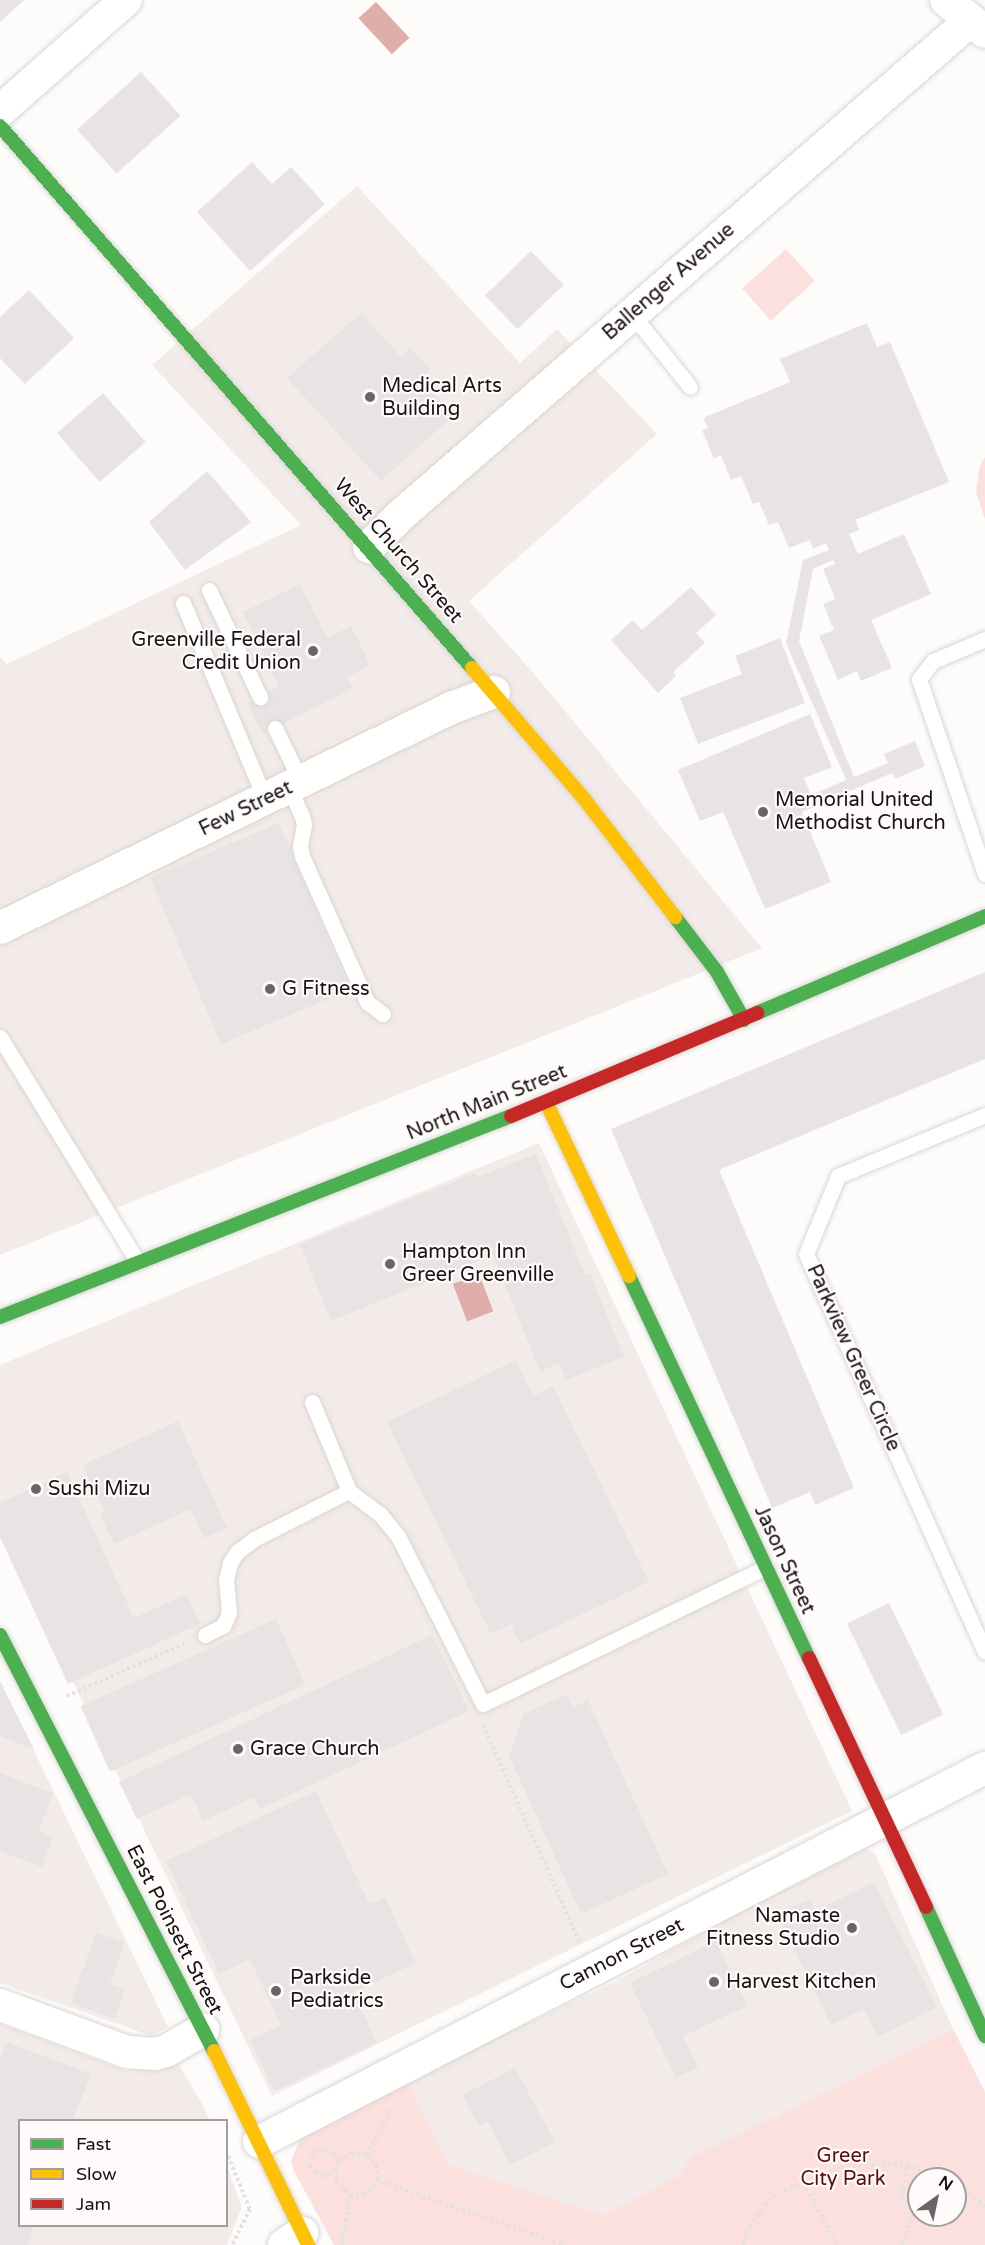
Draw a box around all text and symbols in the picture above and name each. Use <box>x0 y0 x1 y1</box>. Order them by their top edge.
street label: Ballenger Avenue <box>598 218 740 346</box>
place label: Medical Arts Building <box>382 374 502 421</box>
marker: Medical Arts Building <box>363 390 377 404</box>
street label: West Church Street <box>329 474 467 628</box>
place label: Greenville Federal Credit Union <box>131 628 301 675</box>
marker: Greenville Federal Credit Union <box>306 644 320 658</box>
street label: Few Street <box>195 776 297 842</box>
place label: Memorial United Methodist Church <box>775 789 946 836</box>
marker: Memorial United Methodist Church <box>756 805 770 819</box>
place label: G Fitness <box>282 977 370 1001</box>
marker: G Fitness <box>263 982 277 996</box>
street label: North Main Street <box>403 1060 571 1146</box>
place label: Hampton Inn Greer Greenville <box>402 1240 554 1287</box>
marker: Hampton Inn Greer Greenville <box>383 1257 397 1271</box>
street label: Parkview Greer Circle <box>801 1261 905 1455</box>
place label: Sushi Mizu <box>48 1477 151 1501</box>
marker: Sushi Mizu <box>29 1482 43 1496</box>
street label: Jason Street <box>748 1502 820 1618</box>
place label: Grace Church <box>250 1737 380 1761</box>
marker: Grace Church <box>231 1742 245 1756</box>
street label: East Poinsett Street <box>121 1841 227 2019</box>
place label: Namaste Fitness Studio <box>706 1904 840 1951</box>
street label: Cannon Street <box>556 1913 688 1997</box>
marker: Namaste Fitness Studio <box>845 1921 859 1935</box>
place label: Parkside Pediatrics <box>290 1967 384 2014</box>
place label: Harvest Kitchen <box>726 1970 876 1994</box>
marker: Harvest Kitchen <box>707 1975 721 1989</box>
marker: Parkside Pediatrics <box>267 1982 285 2000</box>
legend <box>18 2119 228 2227</box>
text: Fast <box>76 2133 111 2155</box>
park label: Greer City Park <box>800 2144 886 2191</box>
text: Slow <box>76 2163 117 2185</box>
north arrow <box>907 2167 967 2227</box>
text: N <box>935 2172 957 2195</box>
text: Jam <box>76 2193 111 2215</box>

